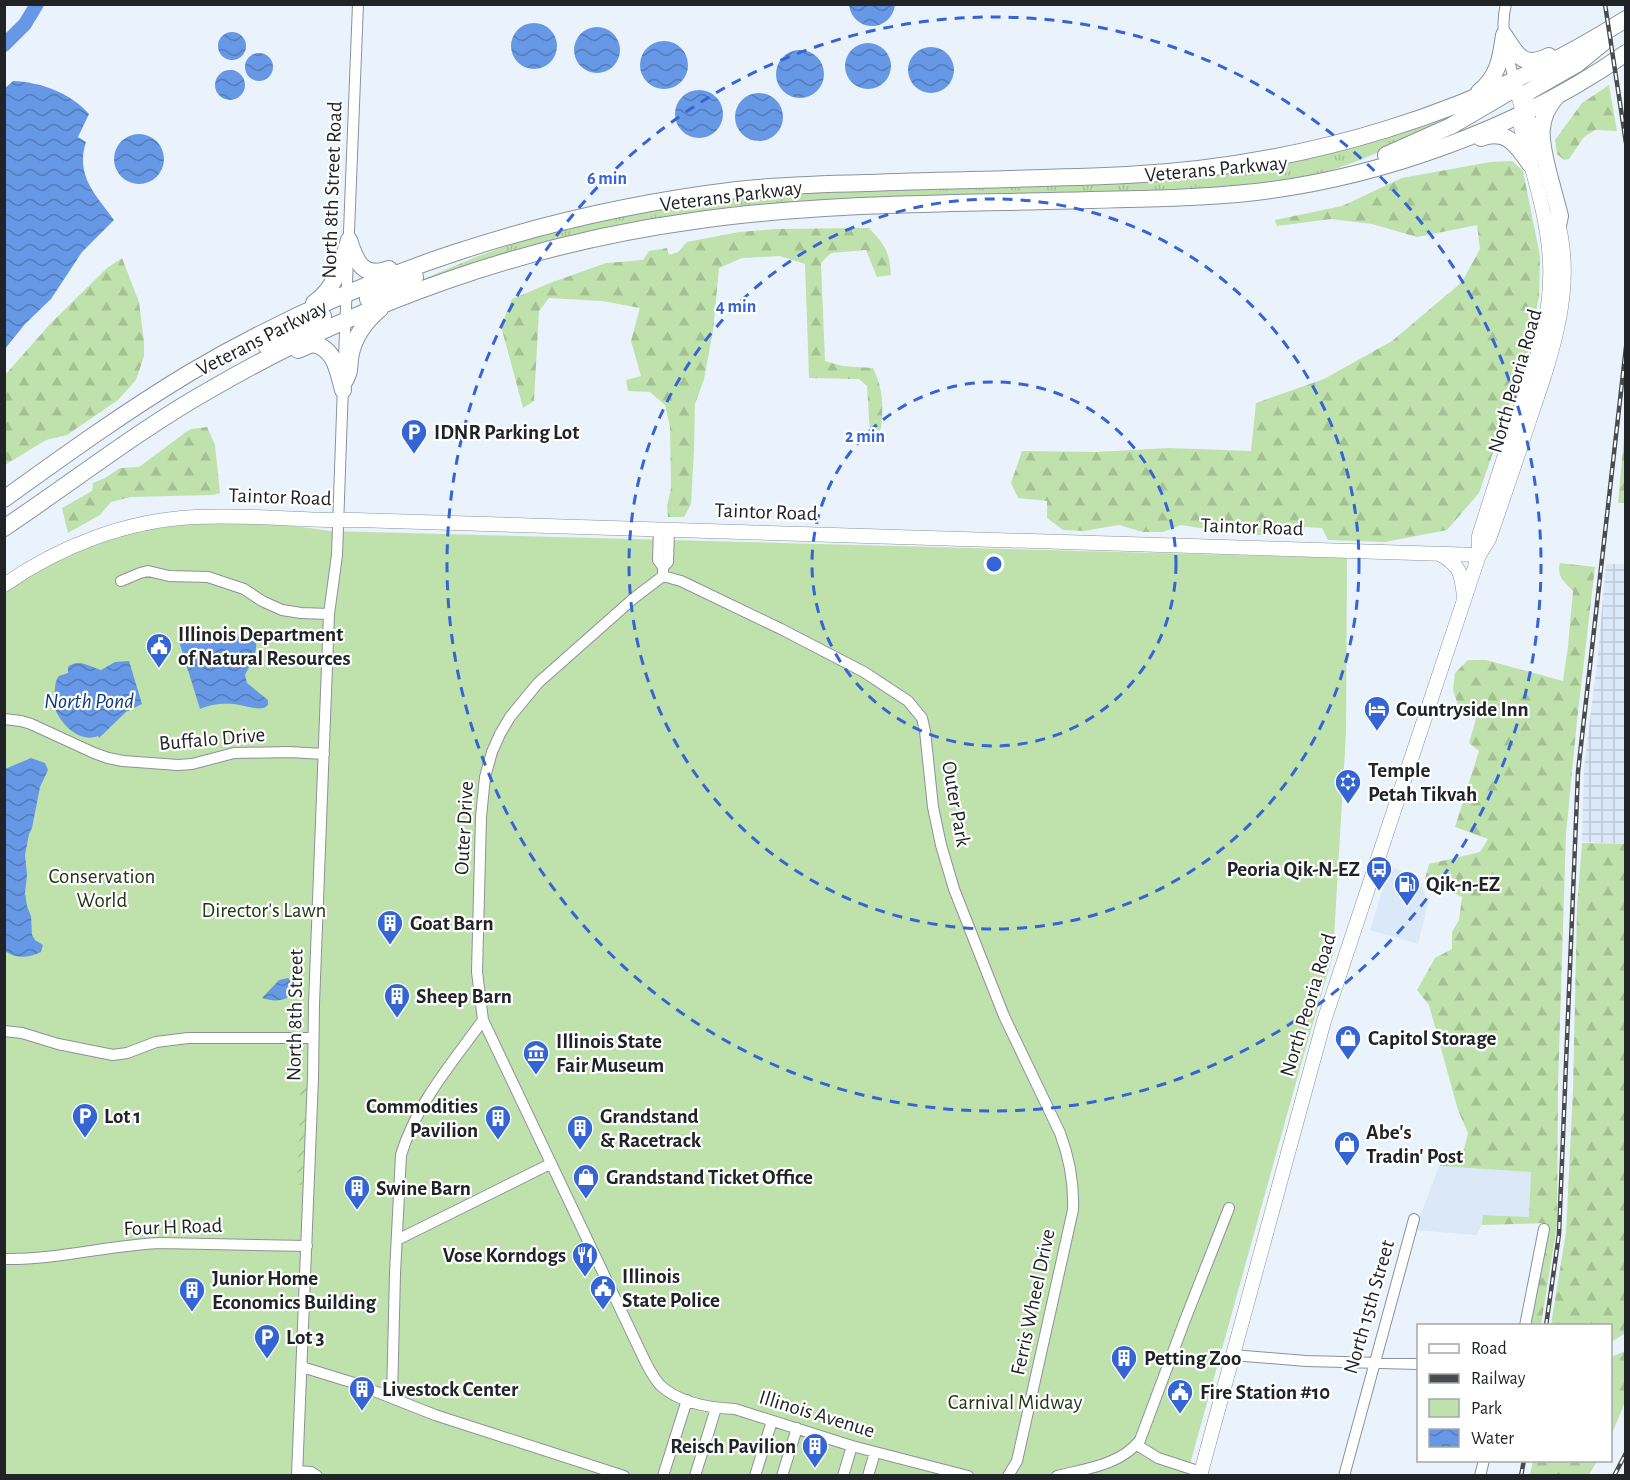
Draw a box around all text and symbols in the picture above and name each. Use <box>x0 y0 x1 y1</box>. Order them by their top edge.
street label: North 8th Street Road <box>318 101 346 279</box>
street label: Veterans Parkway <box>1144 152 1288 186</box>
text: 6 min <box>587 170 627 188</box>
street label: Veterans Parkway <box>659 177 803 215</box>
street label: Veterans Parkway <box>193 296 331 380</box>
text: 4 min <box>716 298 756 316</box>
street label: North Peoria Road <box>1484 307 1546 455</box>
parking icon: IDNR Parking Lot <box>399 417 429 455</box>
place label: IDNR Parking Lot <box>434 422 579 443</box>
text: 2 min <box>845 428 885 446</box>
street label: Taintor Road <box>228 485 332 509</box>
street label: Taintor Road <box>714 500 818 524</box>
street label: Taintor Road <box>1200 515 1304 539</box>
centre of rings <box>984 554 1004 574</box>
place label: Illinois Department of Natural Resources <box>178 624 350 669</box>
public building icon: Illinois Department of Natural Resources <box>144 631 174 669</box>
water label: North Pond <box>44 690 134 712</box>
hotel icon: Countryside Inn <box>1362 694 1392 732</box>
place label: Countryside Inn <box>1396 699 1529 720</box>
street label: Buffalo Drive <box>158 724 266 754</box>
street label: Outer Park <box>938 760 974 849</box>
place label: Temple Petah Tikvah <box>1368 760 1477 805</box>
synagogue icon: Temple Petah Tikvah <box>1333 767 1363 805</box>
street label: Outer Drive <box>451 780 477 876</box>
bus stop icon: Peoria Qik-N-EZ <box>1364 854 1394 892</box>
place label: Peoria Qik-N-EZ <box>1226 859 1360 881</box>
park label: Conservation World <box>49 866 155 911</box>
fuel station icon: Qik-n-EZ <box>1392 869 1422 907</box>
place label: Qik-n-EZ <box>1426 874 1500 896</box>
park label: Director's Lawn <box>202 900 326 921</box>
building icon: Goat Barn <box>375 908 405 946</box>
place label: Goat Barn <box>410 913 494 934</box>
street label: North Peoria Road <box>1276 931 1340 1079</box>
street label: North 8th Street <box>283 948 307 1081</box>
building icon: Sheep Barn <box>382 981 412 1019</box>
place label: Sheep Barn <box>416 986 512 1007</box>
shop icon: Capitol Storage <box>1333 1023 1363 1061</box>
place label: Capitol Storage <box>1368 1028 1497 1049</box>
place label: Illinois State Fair Museum <box>556 1031 664 1076</box>
museum icon: Illinois State Fair Museum <box>521 1038 551 1076</box>
place label: Commodities Pavilion <box>366 1096 478 1141</box>
parking icon: Lot 1 <box>70 1101 100 1139</box>
building icon: Commodities Pavilion <box>483 1103 513 1141</box>
place label: Lot 1 <box>104 1106 141 1127</box>
place label: Grandstand & Racetrack <box>600 1106 702 1151</box>
building icon: Grandstand & Racetrack <box>565 1113 595 1151</box>
place label: Abe's Tradin' Post <box>1366 1122 1463 1167</box>
shop icon: Abe's Tradin' Post <box>1332 1129 1362 1167</box>
shop icon: Grandstand Ticket Office <box>571 1162 601 1200</box>
place label: Grandstand Ticket Office <box>606 1167 813 1188</box>
building icon: Swine Barn <box>342 1173 372 1211</box>
place label: Swine Barn <box>376 1178 471 1199</box>
street label: Four H Road <box>123 1215 223 1239</box>
street label: Ferris Wheel Drive <box>1007 1227 1059 1377</box>
street label: North 15th Street <box>1340 1237 1398 1376</box>
restaurant icon: Vose Korndogs <box>570 1240 600 1278</box>
place label: Vose Korndogs <box>443 1245 566 1266</box>
place label: Illinois State Police <box>622 1266 720 1311</box>
place label: Junior Home Economics Building <box>212 1268 377 1313</box>
public building icon: Illinois State Police <box>588 1273 618 1311</box>
building icon: Junior Home Economics Building <box>177 1275 207 1313</box>
parking icon: Lot 3 <box>252 1322 282 1360</box>
legend <box>1417 1324 1612 1462</box>
place label: Lot 3 <box>286 1327 325 1348</box>
text: Road <box>1471 1340 1507 1358</box>
building icon: Petting Zoo <box>1109 1343 1139 1381</box>
place label: Petting Zoo <box>1144 1348 1241 1369</box>
text: Railway <box>1471 1370 1526 1388</box>
building icon: Livestock Center <box>347 1374 377 1412</box>
public building icon: Fire Station #10 <box>1165 1377 1195 1415</box>
place label: Livestock Center <box>382 1379 519 1400</box>
place label: Fire Station #10 <box>1200 1382 1330 1403</box>
street label: Illinois Avenue <box>757 1386 877 1442</box>
park label: Carnival Midway <box>948 1392 1082 1413</box>
text: Park <box>1471 1400 1503 1418</box>
text: Water <box>1471 1430 1514 1448</box>
building icon: Reisch Pavilion <box>800 1431 830 1469</box>
place label: Reisch Pavilion <box>670 1436 796 1457</box>

